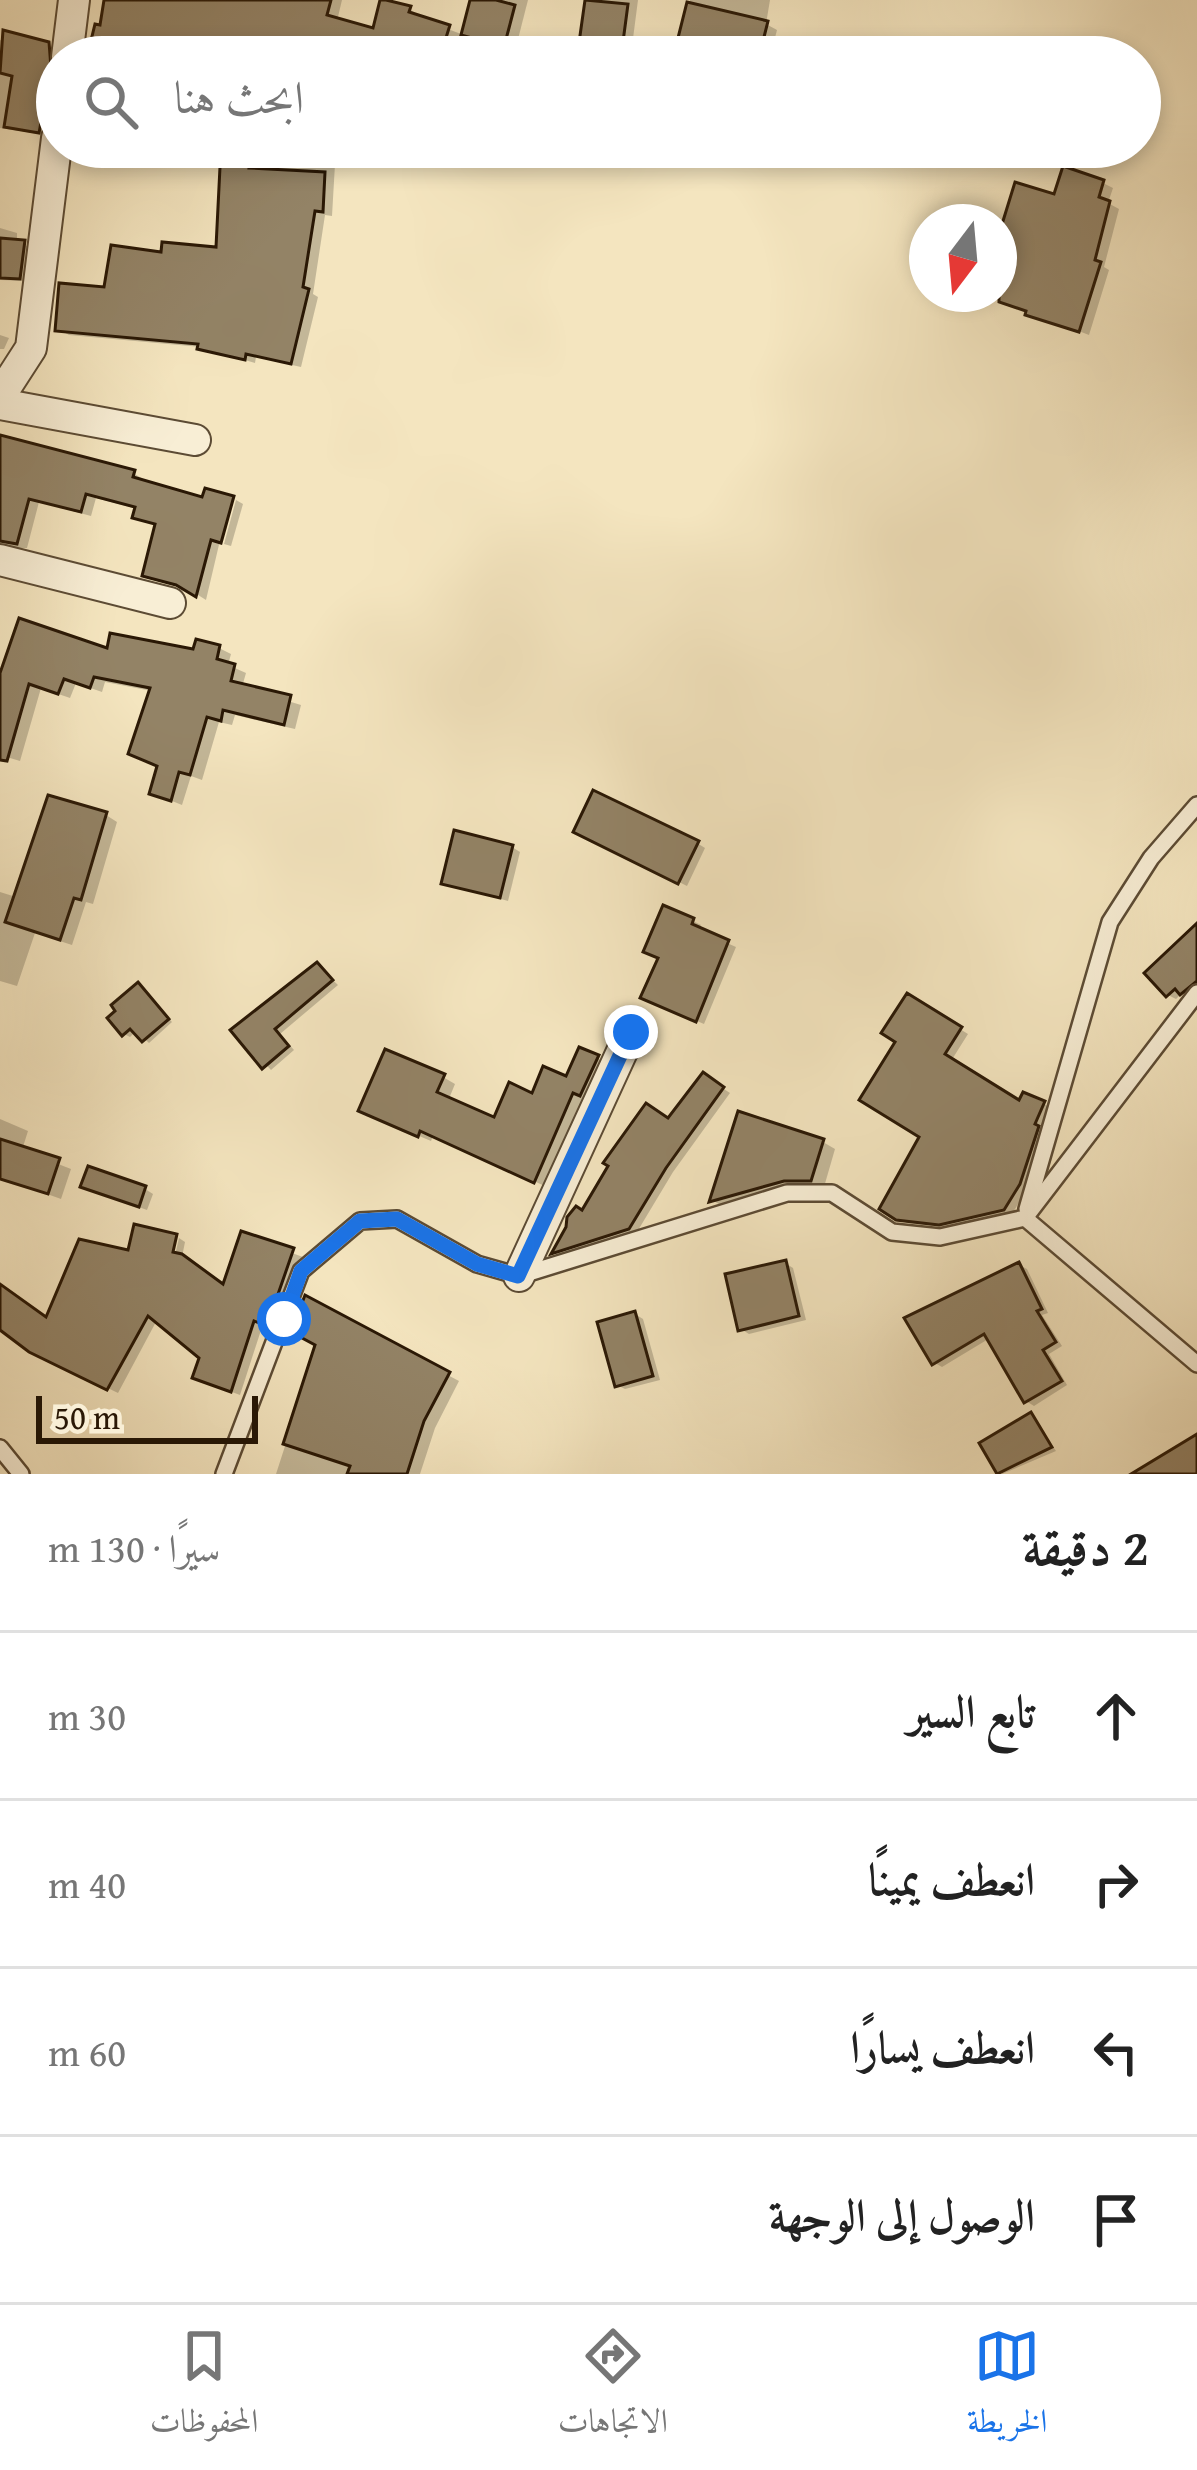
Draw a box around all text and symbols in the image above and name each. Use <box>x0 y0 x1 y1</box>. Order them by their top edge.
search box <box>36 36 1161 168</box>
text: ابحث هنا <box>174 64 304 129</box>
icon: search <box>78 69 144 135</box>
north arrow <box>909 204 1017 312</box>
route end <box>604 1005 658 1059</box>
route start <box>257 1292 311 1346</box>
scale bar <box>36 1390 258 1443</box>
text: 50 m <box>54 1393 120 1441</box>
text: 2 دقيقة <box>1022 1509 1149 1584</box>
text: سيرًا · 130 m <box>48 1519 220 1576</box>
text: تابع السير <box>908 1678 1035 1743</box>
icon: ahead <box>1083 1683 1149 1749</box>
text: 30 m <box>48 1687 126 1744</box>
text: انعطف يمينًا <box>868 1846 1035 1911</box>
icon: right <box>1083 1851 1149 1917</box>
text: 40 m <box>48 1855 126 1912</box>
text: انعطف يسارًا <box>850 2014 1035 2079</box>
icon: left <box>1083 2019 1149 2085</box>
text: 60 m <box>48 2023 126 2080</box>
text: الوصول إلى الوجهة <box>769 2182 1035 2247</box>
icon: arrive <box>1083 2187 1149 2253</box>
tab: المحفوظات <box>150 2323 258 2453</box>
tab: الاتجاهات <box>558 2323 668 2453</box>
tab: الخريطة <box>967 2323 1047 2453</box>

